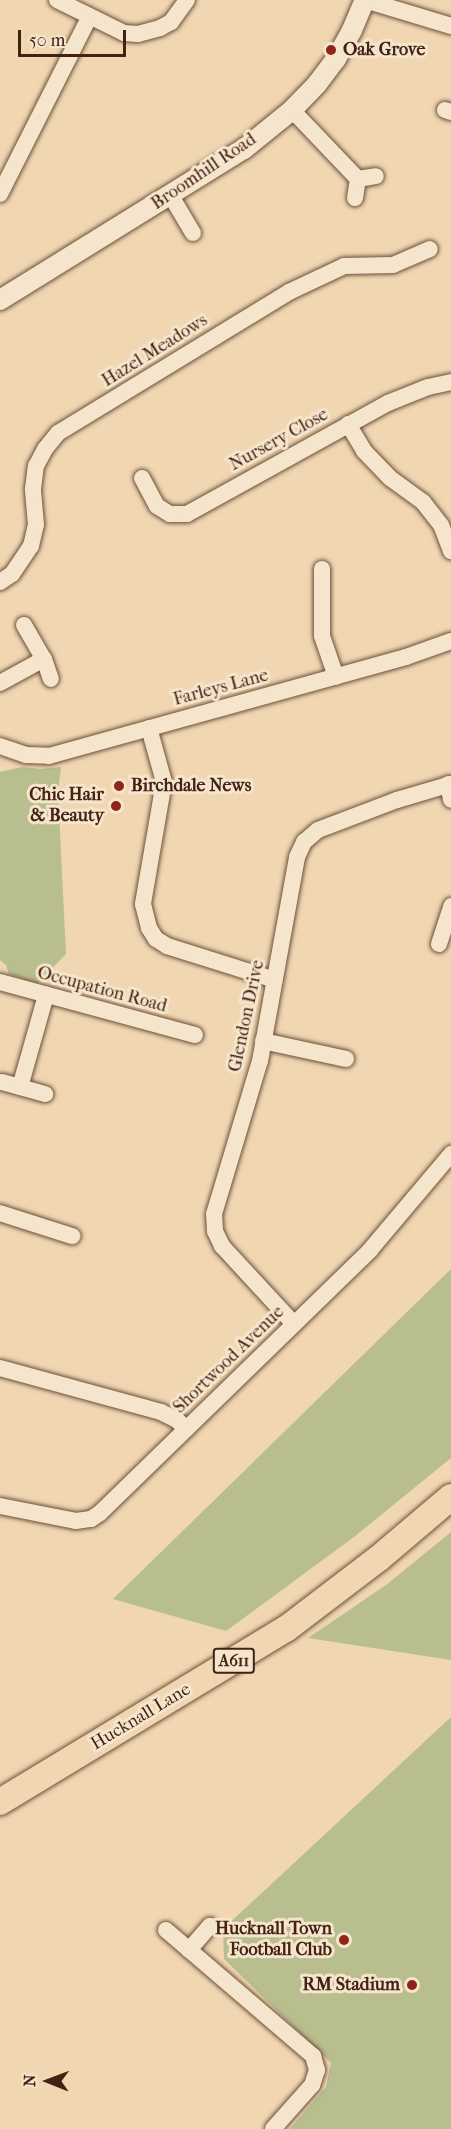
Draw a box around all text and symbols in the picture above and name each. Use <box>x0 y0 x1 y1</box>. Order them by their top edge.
scale bar <box>21 18 129 56</box>
text: 50 m <box>29 30 65 51</box>
place label: Oak Grove <box>343 39 425 61</box>
marker: Oak Grove <box>324 43 338 57</box>
street label: Broomhill Road <box>148 129 260 215</box>
street label: Hazel Meadows <box>98 310 212 392</box>
street label: Nursery Close <box>226 404 332 476</box>
street label: Farleys Lane <box>171 665 271 711</box>
place label: Birchdale News <box>131 775 251 797</box>
marker: Birchdale News <box>112 779 126 793</box>
place label: Chic Hair & Beauty <box>29 785 104 828</box>
marker: Chic Hair & Beauty <box>109 799 123 813</box>
street label: Glendon Drive <box>225 958 269 1074</box>
street label: Occupation Road <box>35 962 169 1018</box>
street label: Shortwood Avenue <box>169 1302 289 1418</box>
road number: A611 <box>212 1648 256 1674</box>
street label: Hucknall Lane <box>87 1679 195 1755</box>
place label: Hucknall Town Football Club <box>215 1919 332 1962</box>
marker: Hucknall Town Football Club <box>337 1933 351 1947</box>
place label: RM Stadium <box>302 1974 400 1996</box>
marker: RM Stadium <box>405 1978 419 1992</box>
north arrow <box>18 2051 78 2111</box>
text: N <box>20 2074 39 2087</box>

